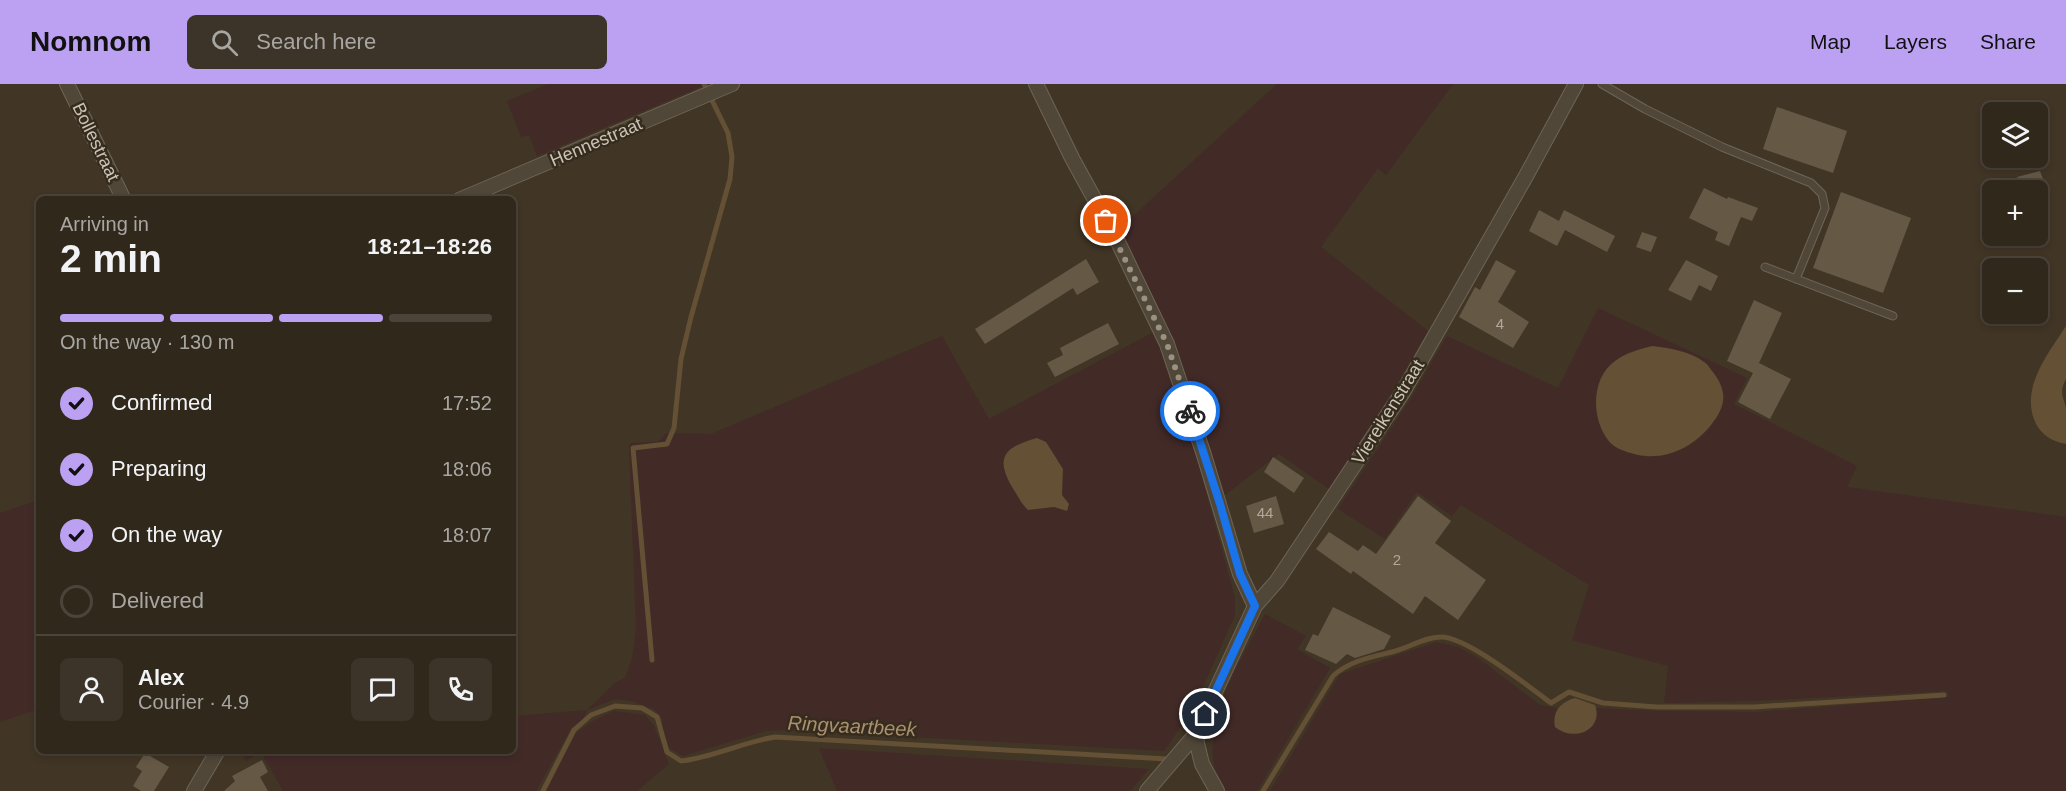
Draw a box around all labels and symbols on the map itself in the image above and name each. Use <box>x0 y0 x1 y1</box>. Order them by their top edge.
street label: Bollestraat <box>68 99 124 185</box>
street label: Hennestraat <box>547 114 645 170</box>
pin <box>1080 195 1131 246</box>
house number: 4 <box>1496 315 1504 332</box>
street label: Viereikenstraat <box>1348 356 1428 468</box>
courier <box>1160 381 1220 441</box>
house number: 44 <box>1257 504 1273 521</box>
house number: 2 <box>1393 551 1401 568</box>
pin <box>1179 688 1230 739</box>
water label: Ringvaartbeek <box>787 712 918 740</box>

